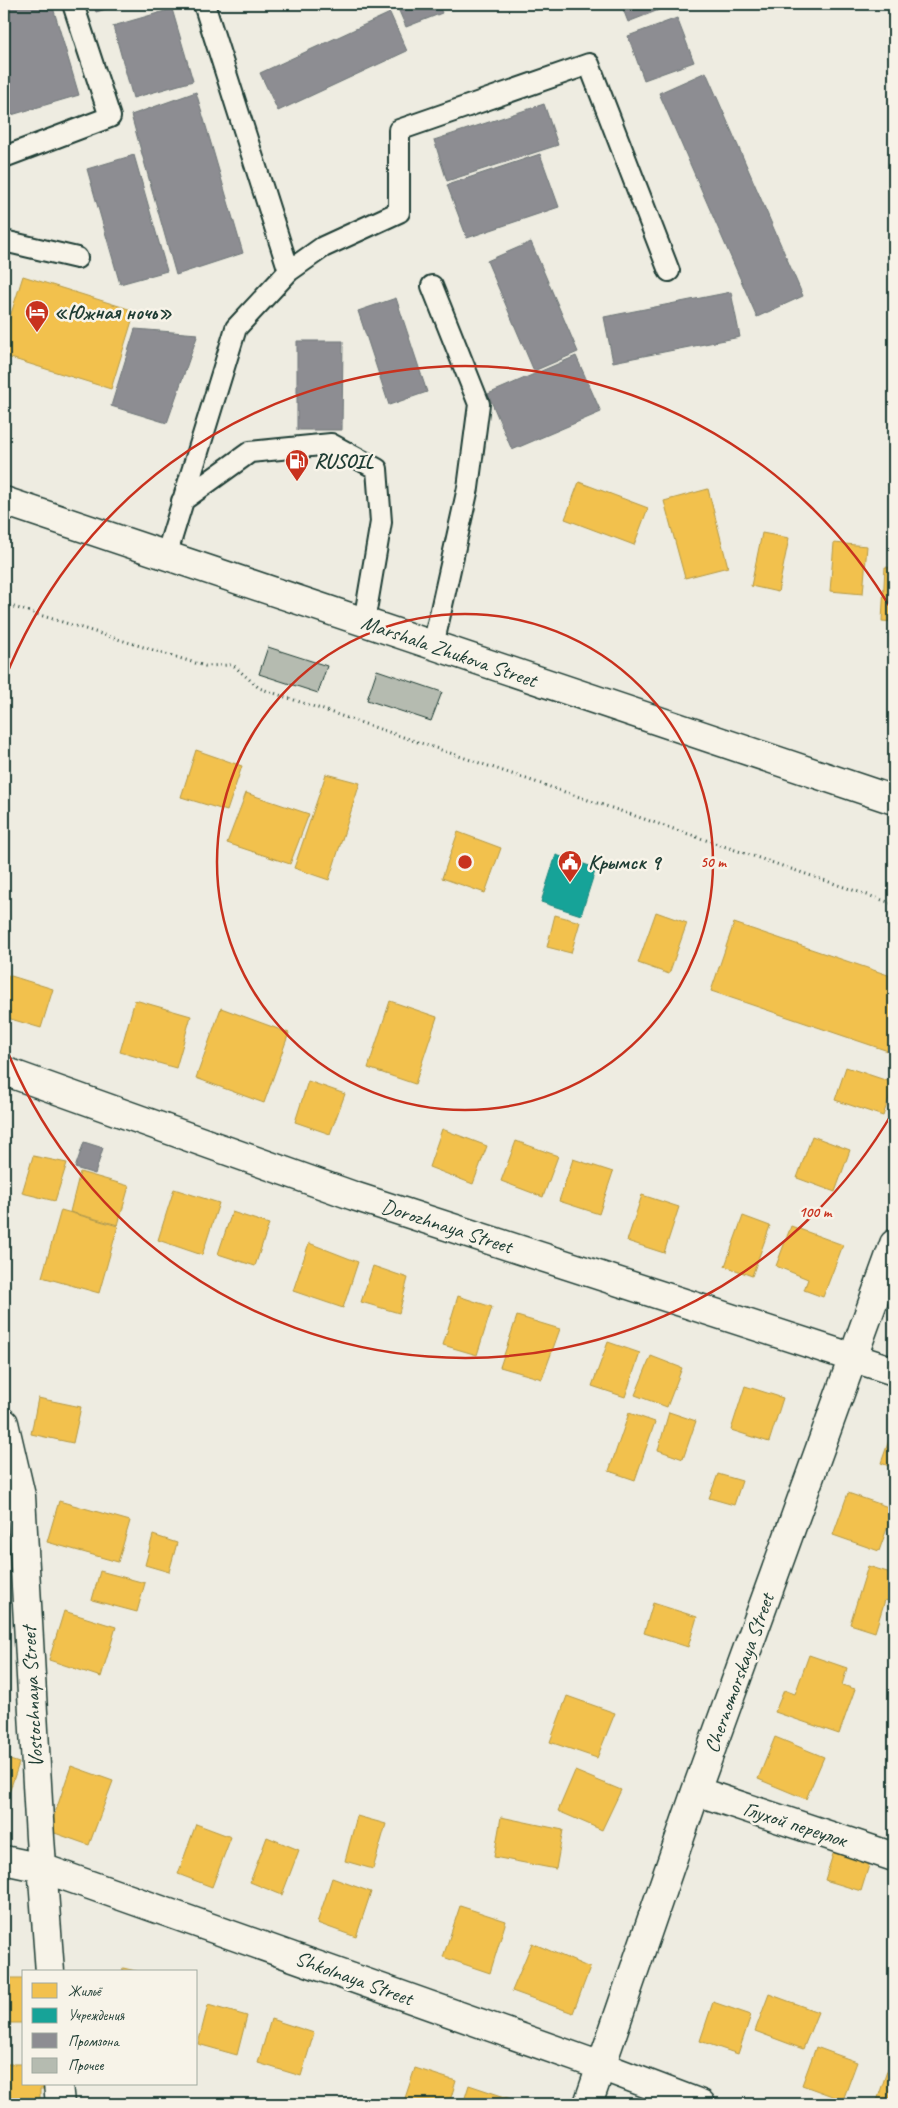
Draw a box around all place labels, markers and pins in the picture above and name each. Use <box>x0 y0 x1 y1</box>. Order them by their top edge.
hotel icon: «Южная ночь» <box>24 299 50 333</box>
place label: «Южная ночь» <box>54 299 172 325</box>
fuel station icon: RUSOIL <box>284 448 310 482</box>
place label: RUSOIL <box>314 448 374 474</box>
public building icon: Крымск 9 <box>557 849 583 883</box>
place label: Крымск 9 <box>588 849 663 875</box>
centre of rings <box>456 853 474 871</box>

